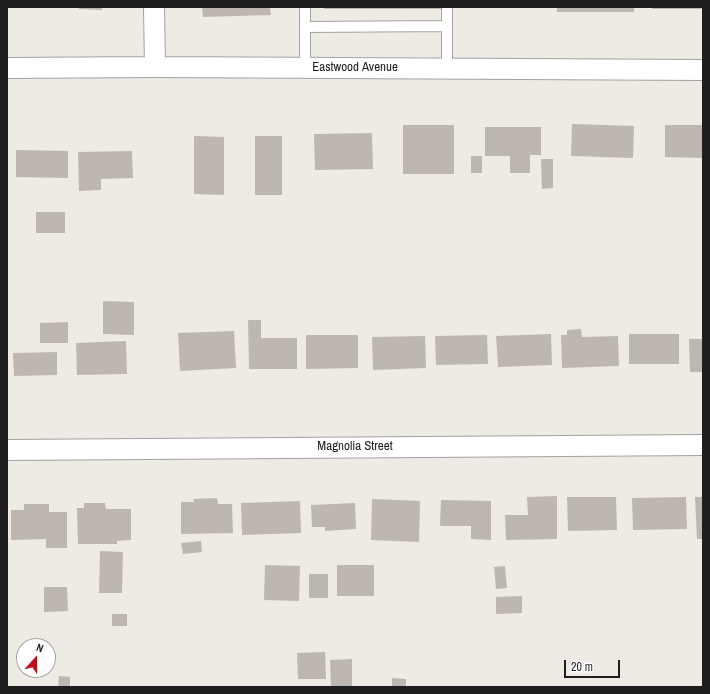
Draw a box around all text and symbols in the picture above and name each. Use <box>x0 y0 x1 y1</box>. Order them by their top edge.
street label: Eastwood Avenue <box>312 60 398 76</box>
street label: Magnolia Street <box>317 439 393 455</box>
north arrow <box>16 638 56 678</box>
text: N <box>34 640 45 655</box>
scale bar <box>566 652 622 678</box>
text: 20 m <box>571 659 593 675</box>

